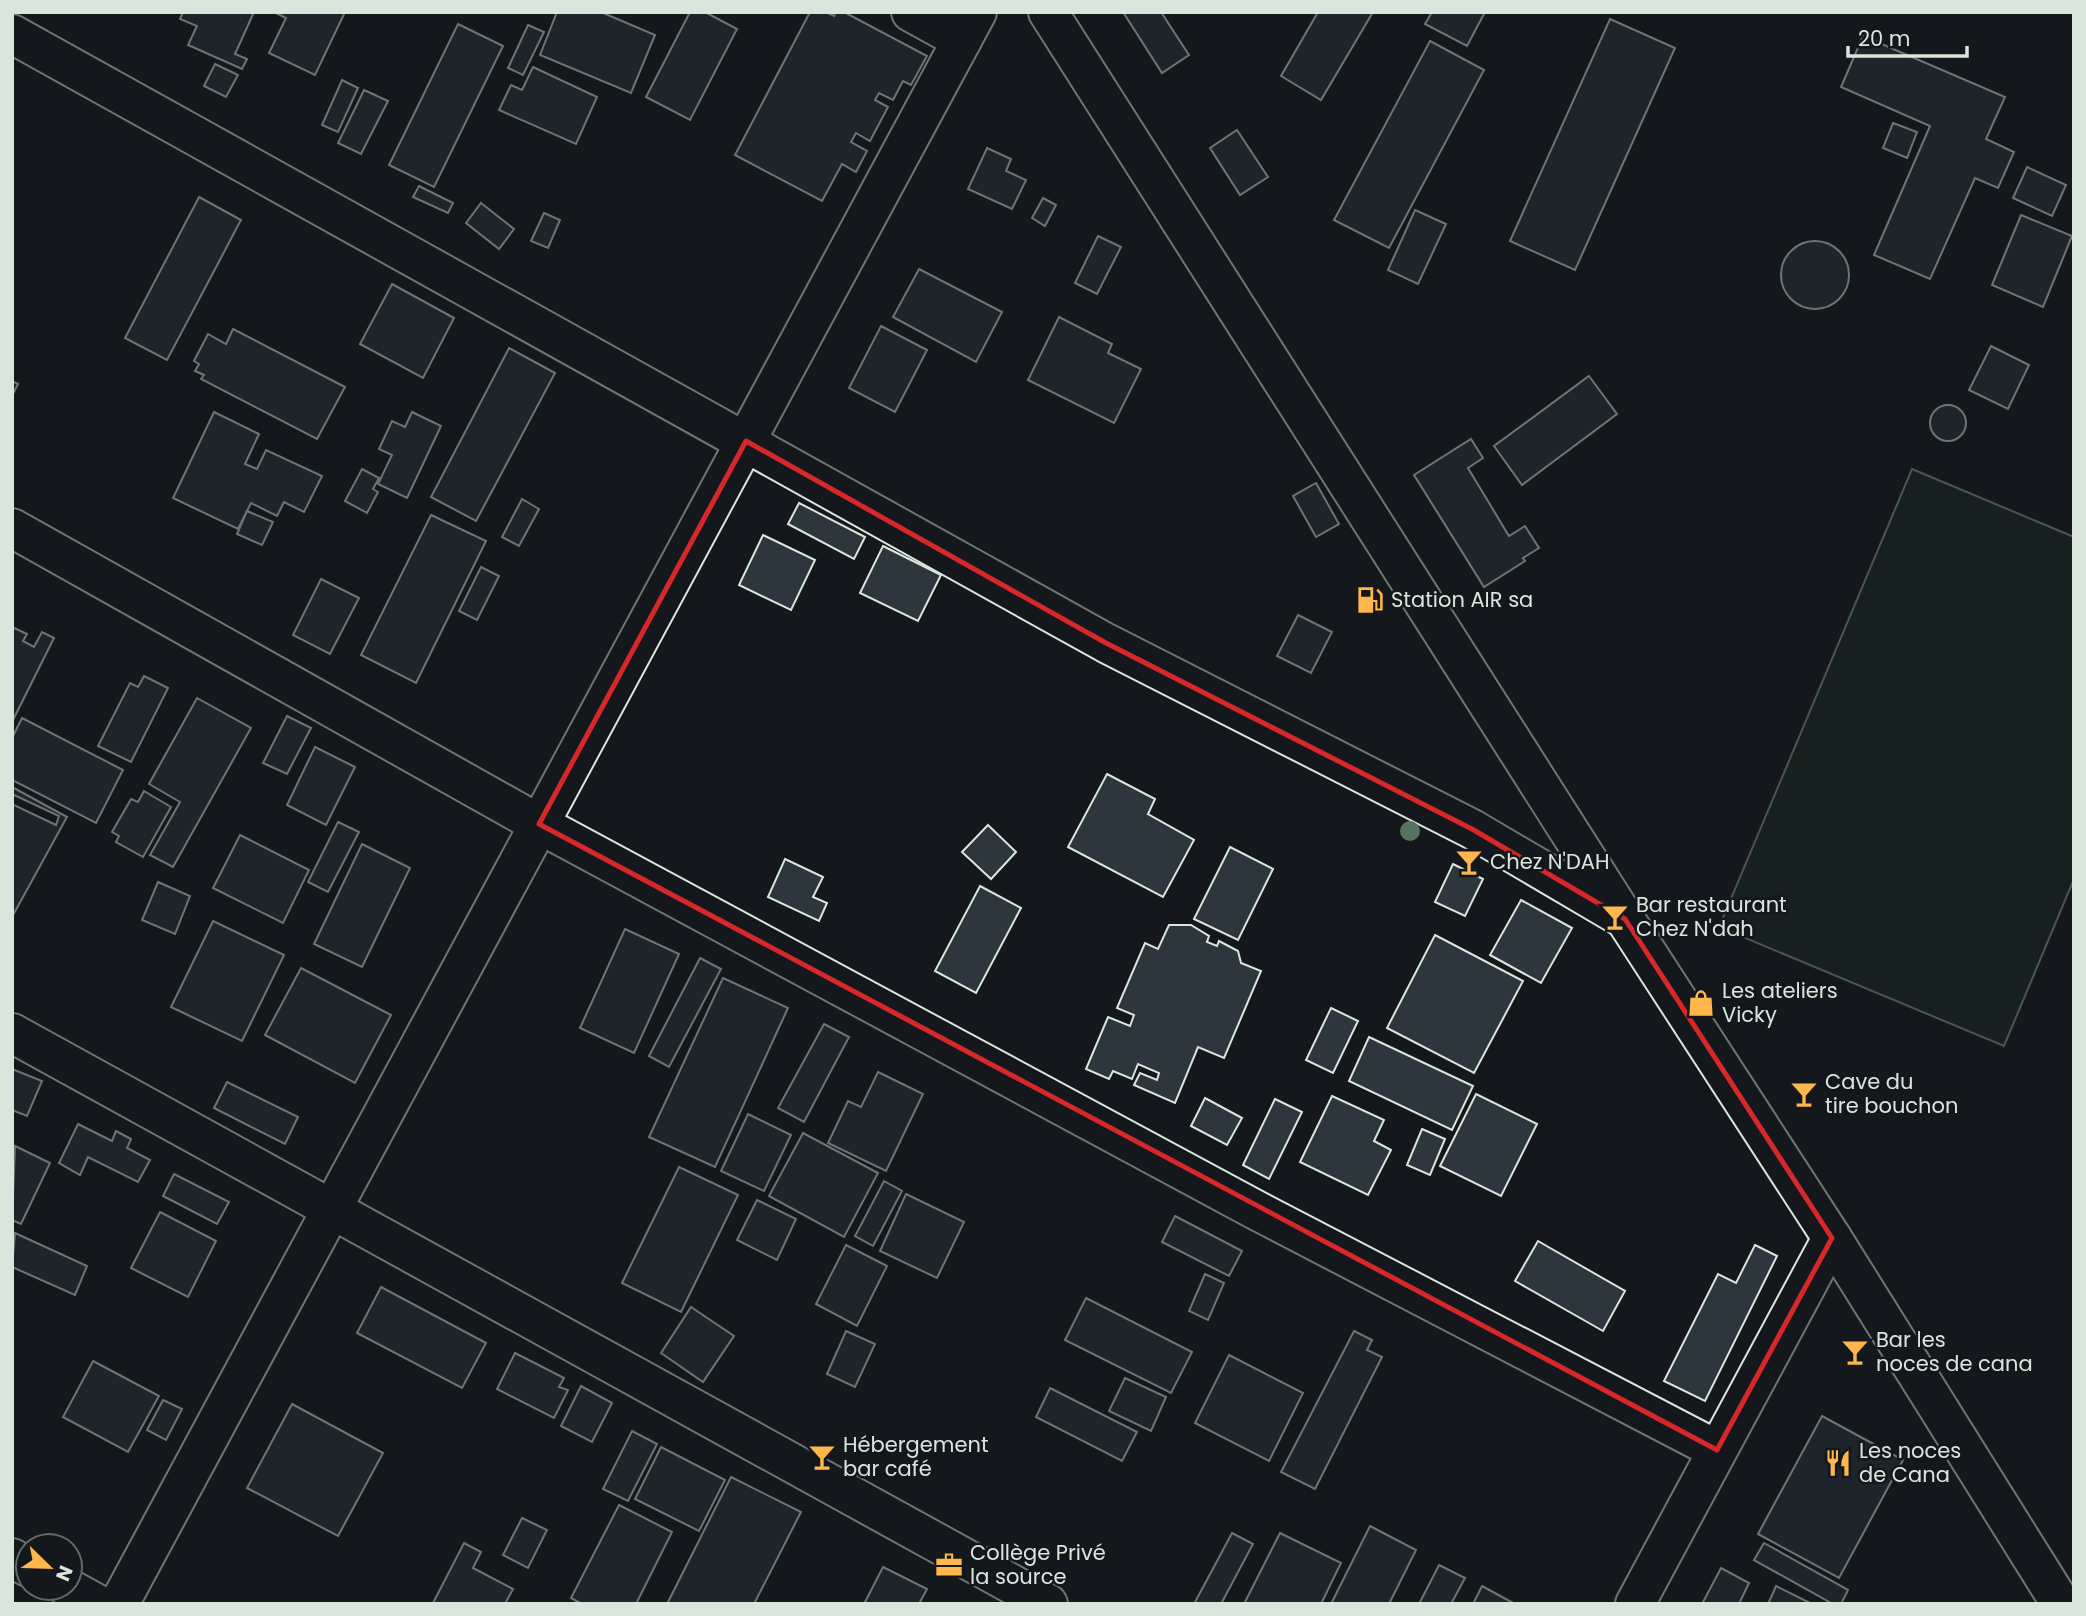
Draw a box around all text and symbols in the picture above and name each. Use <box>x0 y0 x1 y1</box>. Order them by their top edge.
scale bar <box>1848 14 1967 58</box>
text: 20 m <box>1858 24 1911 53</box>
fuel station icon: Station AIR sa <box>1355 585 1385 615</box>
place label: Station AIR sa <box>1391 585 1533 614</box>
bar icon: Chez N'DAH <box>1454 847 1484 877</box>
place label: Chez N'DAH <box>1490 847 1609 876</box>
place label: Bar restaurant Chez N'dah <box>1636 890 1787 943</box>
bar icon: Bar restaurant Chez N'dah <box>1600 902 1630 932</box>
place label: Les ateliers Vicky <box>1722 976 1838 1029</box>
shop icon: Les ateliers Vicky <box>1686 988 1716 1018</box>
place label: Cave du tire bouchon <box>1825 1067 1958 1120</box>
bar icon: Cave du tire bouchon <box>1789 1079 1819 1109</box>
place label: Bar les noces de cana <box>1876 1325 2033 1378</box>
bar icon: Bar les noces de cana <box>1840 1337 1870 1367</box>
place label: Hébergement bar café <box>843 1430 989 1483</box>
place label: Les noces de Cana <box>1859 1436 1961 1489</box>
bar icon: Hébergement bar café <box>807 1442 837 1472</box>
restaurant icon: Les noces de Cana <box>1823 1448 1853 1478</box>
north arrow <box>14 1532 84 1602</box>
place label: Collège Privé la source <box>970 1538 1106 1591</box>
office icon: Collège Privé la source <box>934 1550 964 1580</box>
text: N <box>49 1562 79 1585</box>

